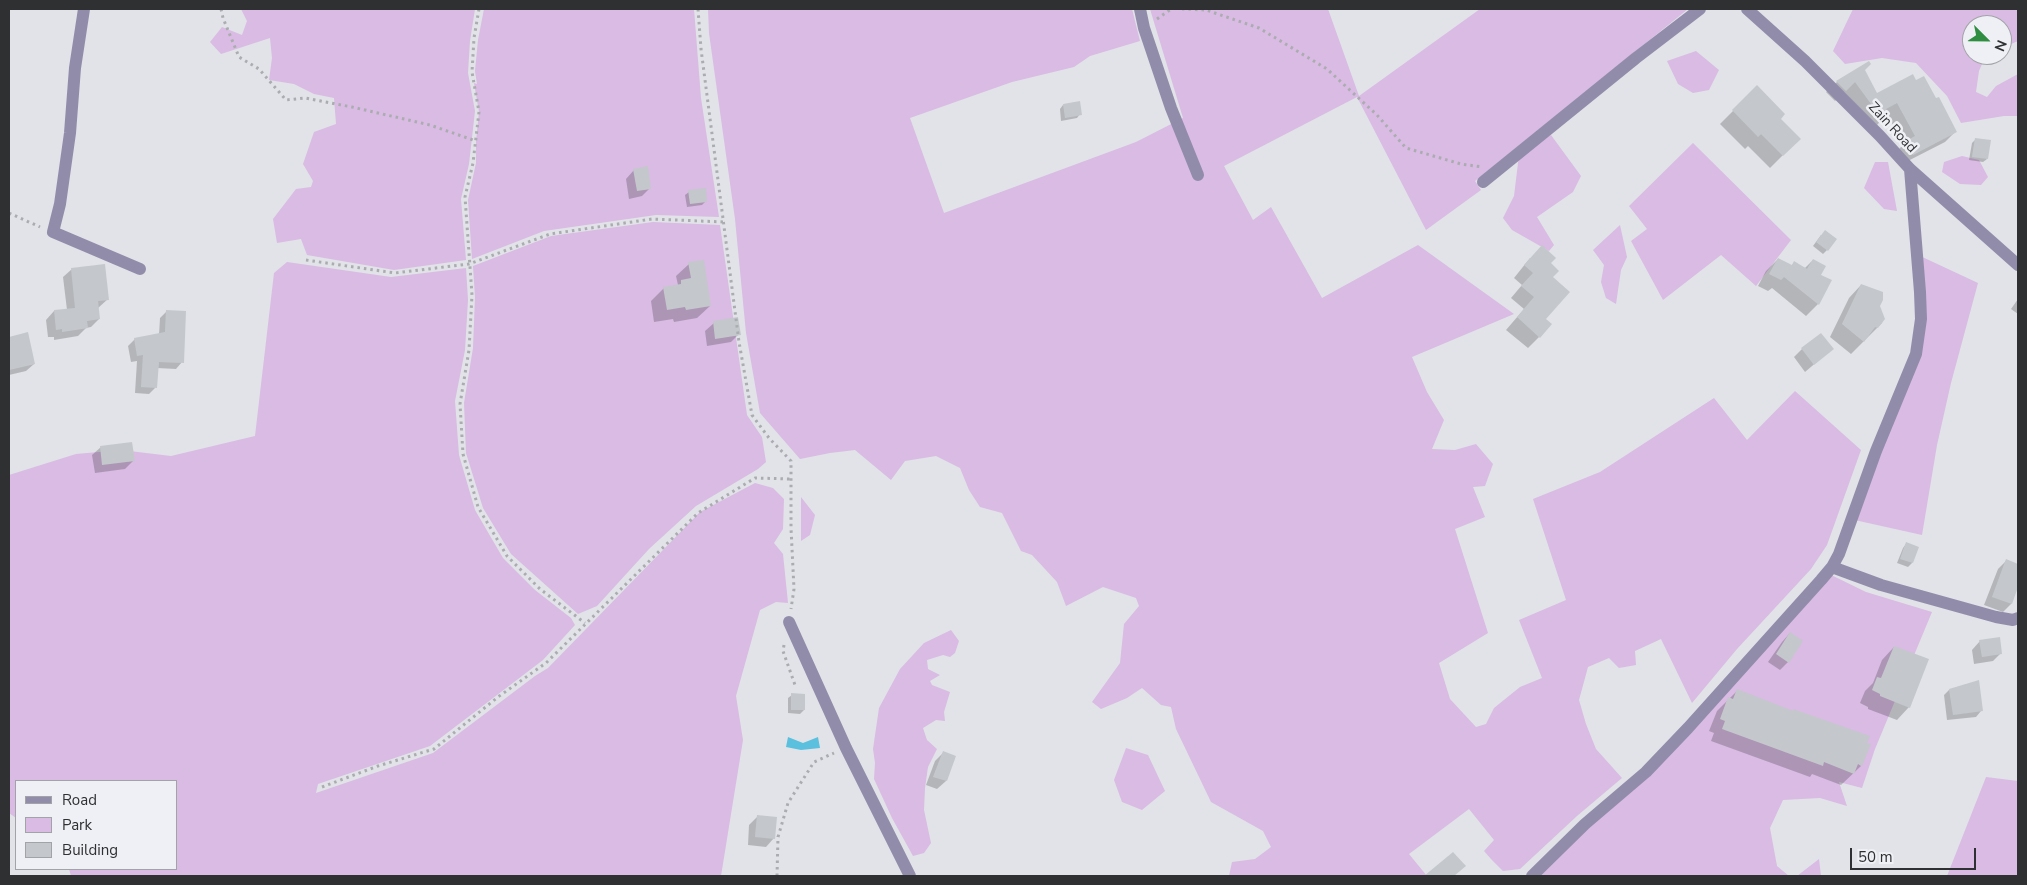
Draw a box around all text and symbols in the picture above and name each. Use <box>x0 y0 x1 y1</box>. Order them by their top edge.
north arrow <box>1962 15 2012 65</box>
text: N <box>1990 37 2011 54</box>
street label: Zain Road <box>1864 99 1920 157</box>
legend <box>15 780 178 870</box>
text: Road <box>62 790 97 810</box>
text: Park <box>62 815 92 835</box>
scale bar <box>1852 838 1978 870</box>
text: Building <box>62 840 118 860</box>
text: 50 m <box>1858 847 1893 867</box>

